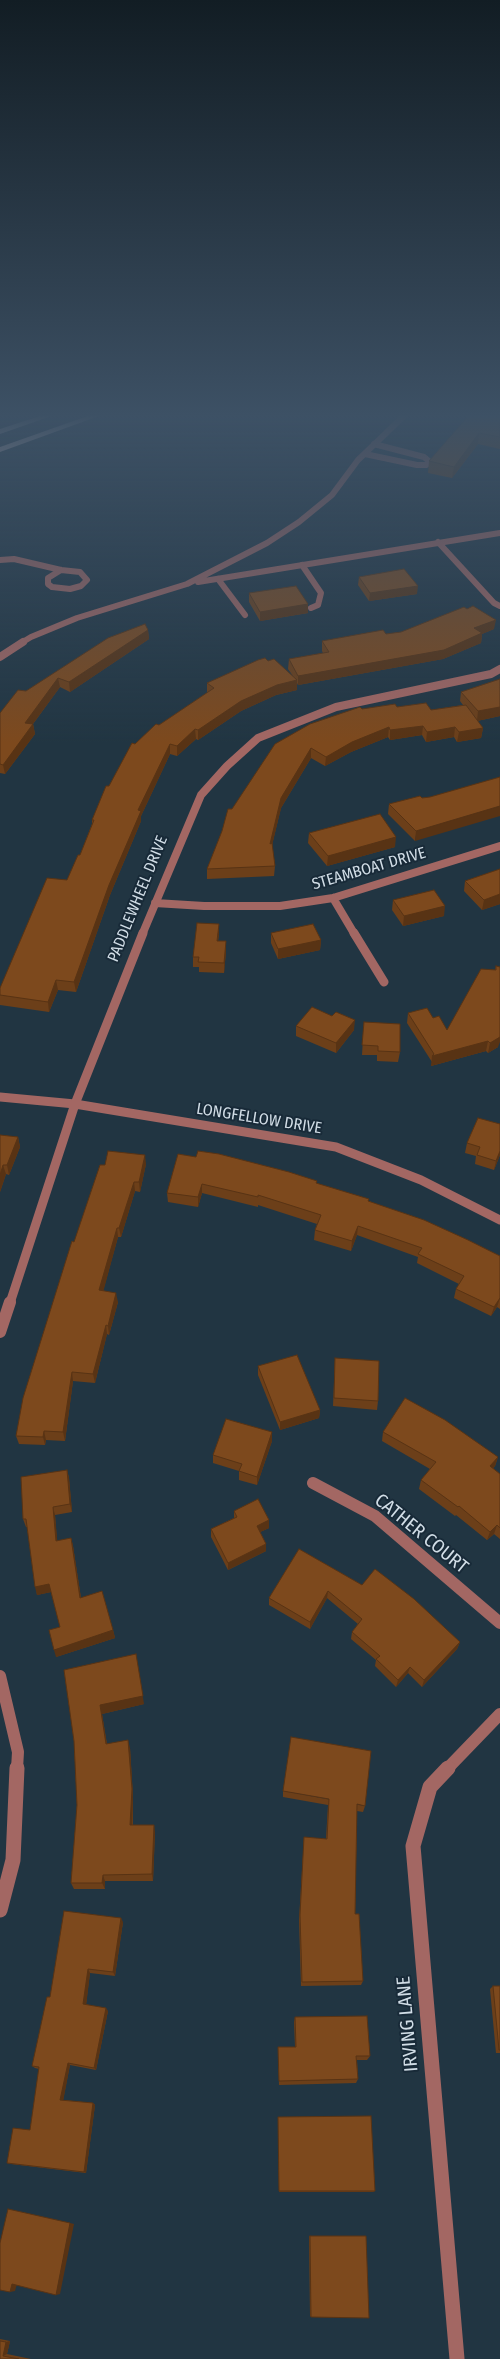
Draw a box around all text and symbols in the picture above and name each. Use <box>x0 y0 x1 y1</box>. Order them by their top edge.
street label: PADDLEWHEEL DRIVE <box>104 833 172 965</box>
street label: STEAMBOAT DRIVE <box>310 844 428 894</box>
street label: LONGFELLOW DRIVE <box>195 1100 323 1138</box>
street label: CATHER COURT <box>370 1489 472 1579</box>
street label: IRVING LANE <box>392 1975 424 2073</box>

